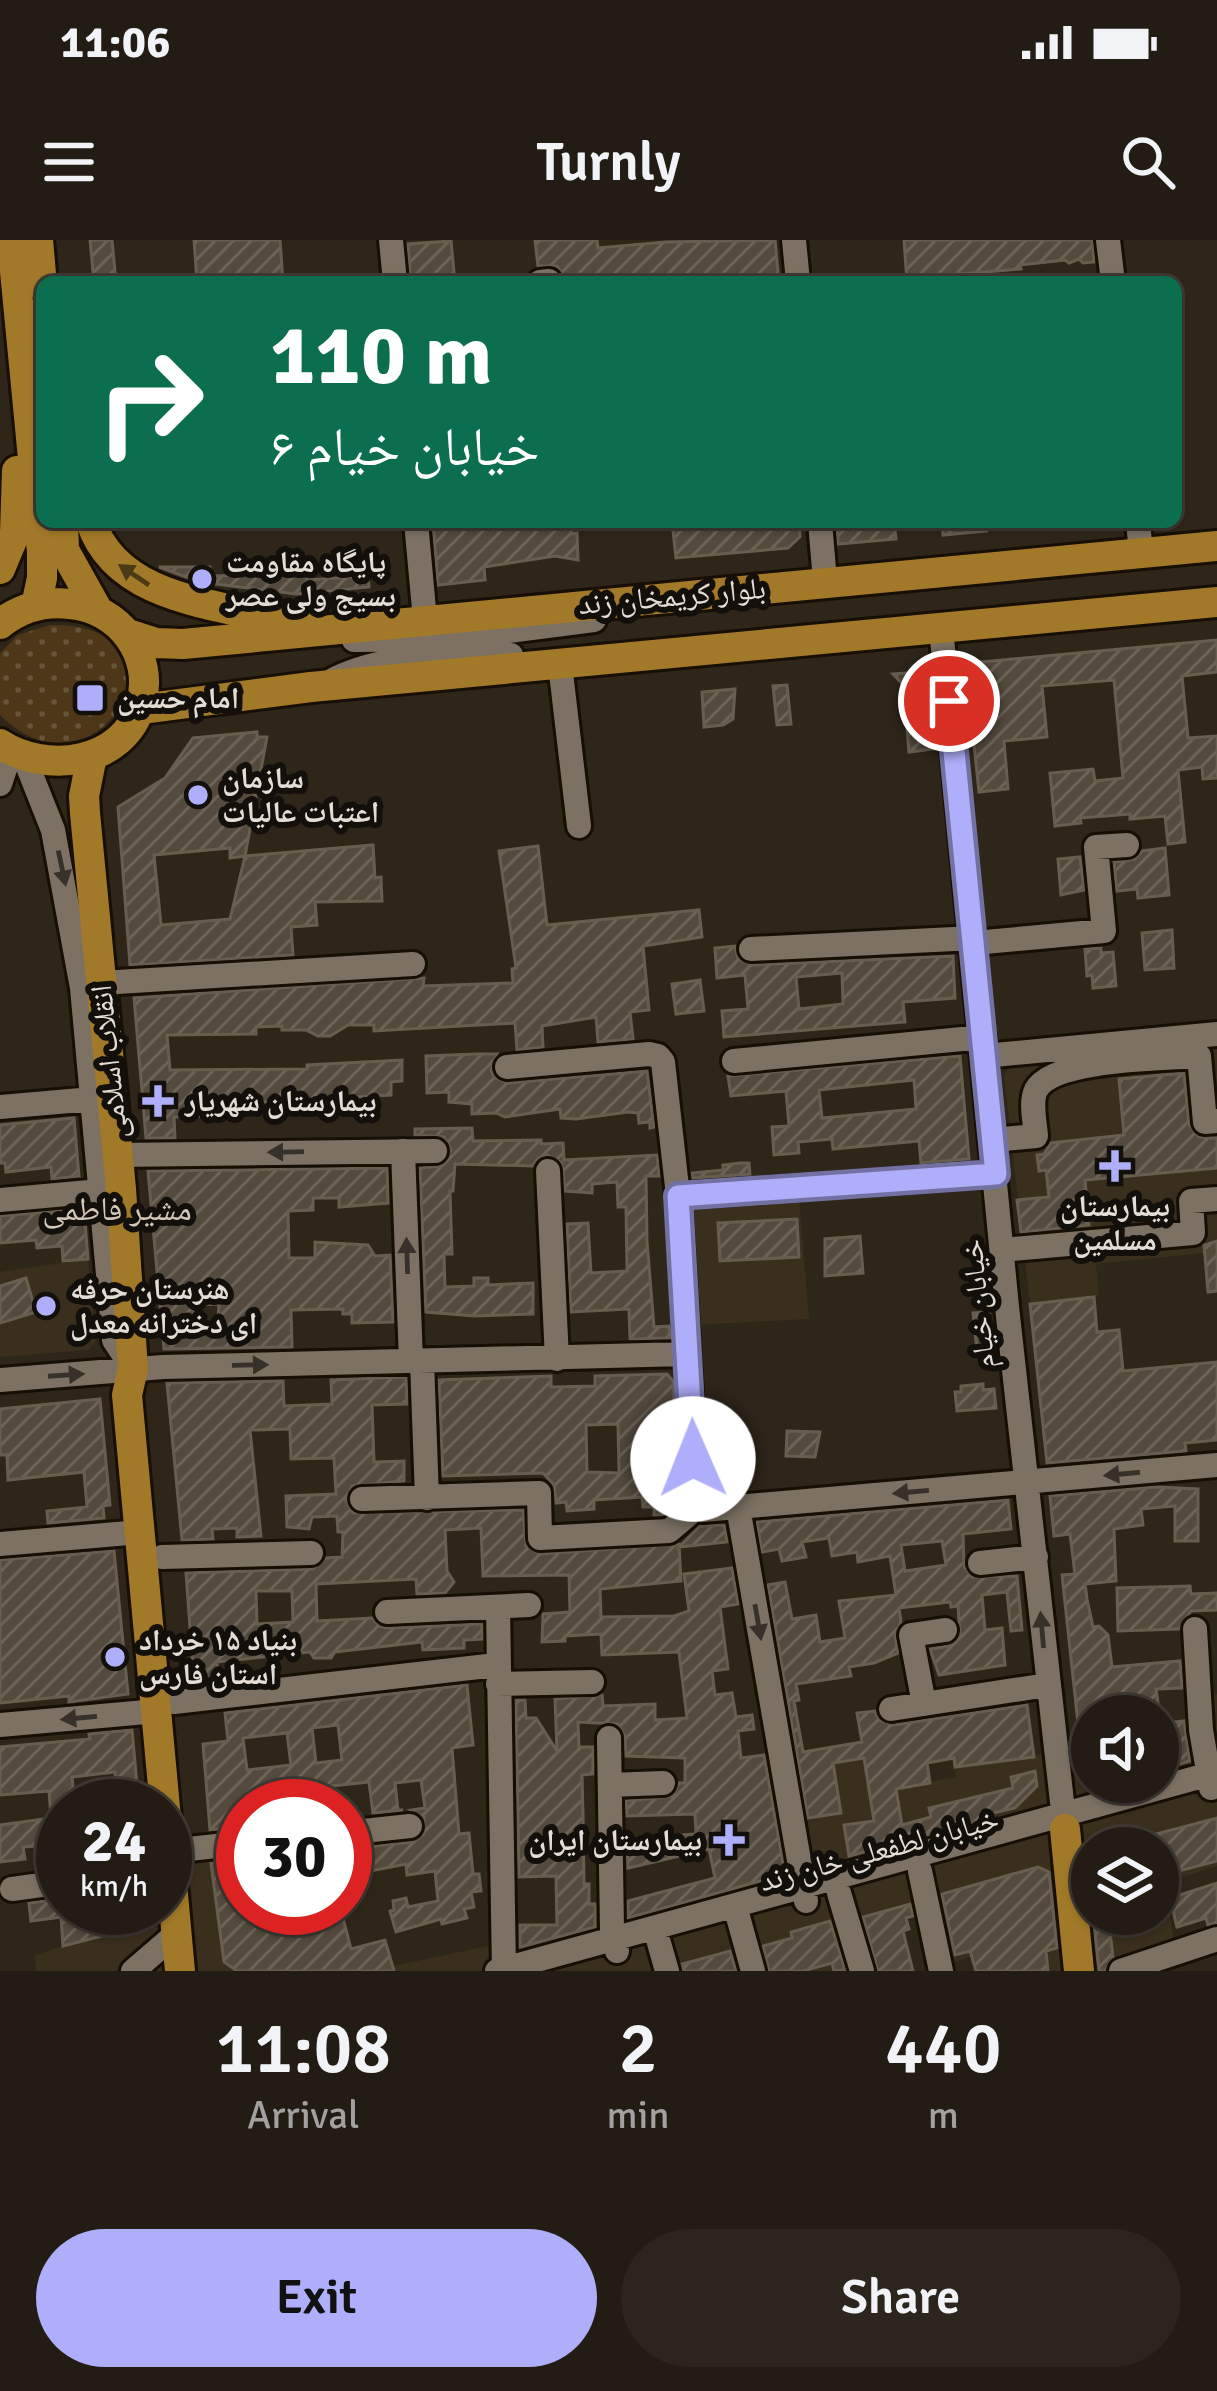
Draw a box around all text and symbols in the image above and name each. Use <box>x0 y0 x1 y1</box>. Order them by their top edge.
text: 11:06 <box>60 15 170 70</box>
icon: menu <box>36 129 102 195</box>
text: Turnly <box>536 129 681 196</box>
icon: search <box>1115 129 1181 195</box>
text: 110 m <box>270 304 492 408</box>
icon: right <box>72 324 228 480</box>
text: خیابان خیام ۶ <box>270 414 539 481</box>
place label: پایگاه مقاومت بسیج ولی عصر <box>224 544 396 615</box>
one-way arrow <box>118 564 150 587</box>
marker: پایگاه مقاومت بسیج ولی عصر <box>189 566 215 592</box>
street label: بلوار کریمخان زند <box>577 570 767 623</box>
pin <box>898 650 1000 752</box>
icon: arrive <box>916 668 982 734</box>
place label: امام حسین <box>117 680 239 719</box>
marker: امام حسین <box>74 682 106 714</box>
place label: سازمان اعتبات عالیات <box>222 760 379 831</box>
marker: سازمان اعتبات عالیات <box>185 782 211 808</box>
one-way arrow <box>53 849 72 887</box>
street label: انقلاب اسلامی <box>83 983 136 1141</box>
place label: بیمارستان شهریار <box>183 1083 377 1120</box>
marker: بیمارستان شهریار <box>142 1085 174 1117</box>
one-way arrow <box>266 1142 304 1162</box>
marker: بیمارستان مسلمین <box>1099 1150 1131 1182</box>
place label: بیمارستان مسلمین <box>1060 1188 1170 1259</box>
district label: مشیر فاطمی <box>42 1189 192 1230</box>
one-way arrow <box>397 1236 416 1274</box>
street label: خیابان خیام <box>953 1238 1004 1370</box>
place label: هنرستان حرفه ای دخترانه معدل <box>70 1271 257 1342</box>
marker: هنرستان حرفه ای دخترانه معدل <box>33 1293 59 1319</box>
one-way arrow <box>232 1356 270 1375</box>
one-way arrow <box>48 1365 86 1384</box>
position arrow <box>630 1396 756 1522</box>
one-way arrow <box>1103 1465 1140 1484</box>
one-way arrow <box>892 1483 929 1502</box>
one-way arrow <box>748 1604 767 1641</box>
one-way arrow <box>1033 1611 1052 1648</box>
place label: بنیاد ۱۵ خرداد استان فارس <box>139 1622 297 1693</box>
marker: بنیاد ۱۵ خرداد استان فارس <box>102 1644 128 1670</box>
map controls <box>1071 1695 1179 1935</box>
button: sound <box>1071 1695 1179 1803</box>
one-way arrow <box>60 1709 97 1728</box>
speed limit sign: 30 <box>216 1779 372 1935</box>
street label: خیابان لطفعلی خان زند <box>755 1801 1003 1900</box>
text: 24 <box>82 1805 146 1879</box>
place label: بیمارستان ایران <box>528 1822 702 1859</box>
marker: بیمارستان ایران <box>713 1824 745 1856</box>
button: layers <box>1071 1827 1179 1935</box>
text: km/h <box>80 1868 148 1905</box>
text: 11:08 <box>215 2004 391 2093</box>
text: 2 <box>619 2004 658 2093</box>
text: 440 <box>885 2004 1002 2093</box>
text: Arrival <box>247 2091 359 2139</box>
text: min <box>607 2091 670 2139</box>
text: m <box>928 2091 959 2139</box>
button: Exit <box>36 2229 597 2367</box>
button: Share <box>621 2229 1181 2367</box>

